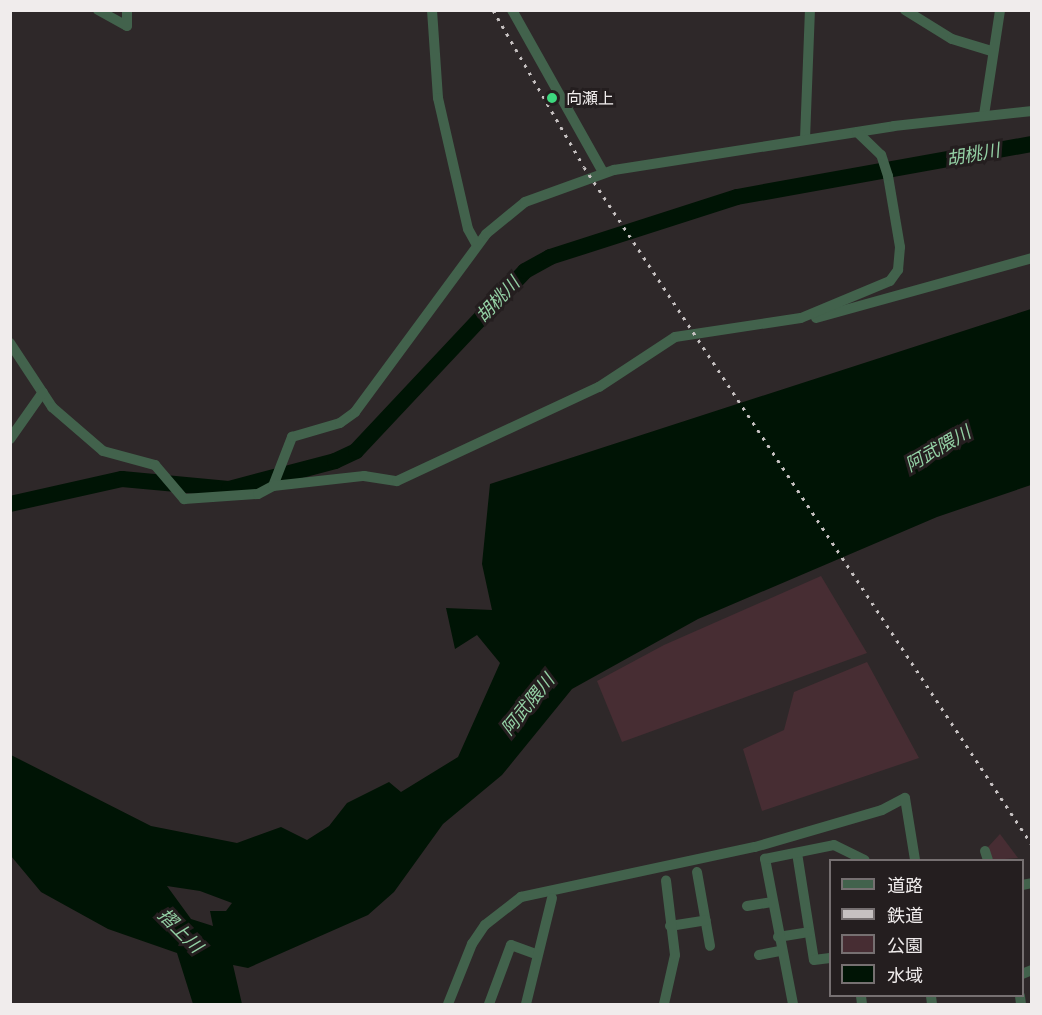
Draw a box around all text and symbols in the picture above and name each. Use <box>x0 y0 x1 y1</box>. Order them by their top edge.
place label: 向瀬上 <box>566 88 614 108</box>
marker: 向瀬上 <box>543 89 561 107</box>
water label: 胡桃川 <box>945 140 1001 170</box>
water label: 胡桃川 <box>472 273 524 327</box>
water label: 阿武隈川 <box>901 422 975 476</box>
water label: 阿武隈川 <box>497 670 559 740</box>
legend <box>829 859 1024 997</box>
text: 道路 <box>887 874 923 897</box>
water label: 摺上川 <box>153 904 207 958</box>
text: 鉄道 <box>887 904 923 927</box>
text: 公園 <box>887 934 923 957</box>
text: 水域 <box>887 964 923 987</box>

